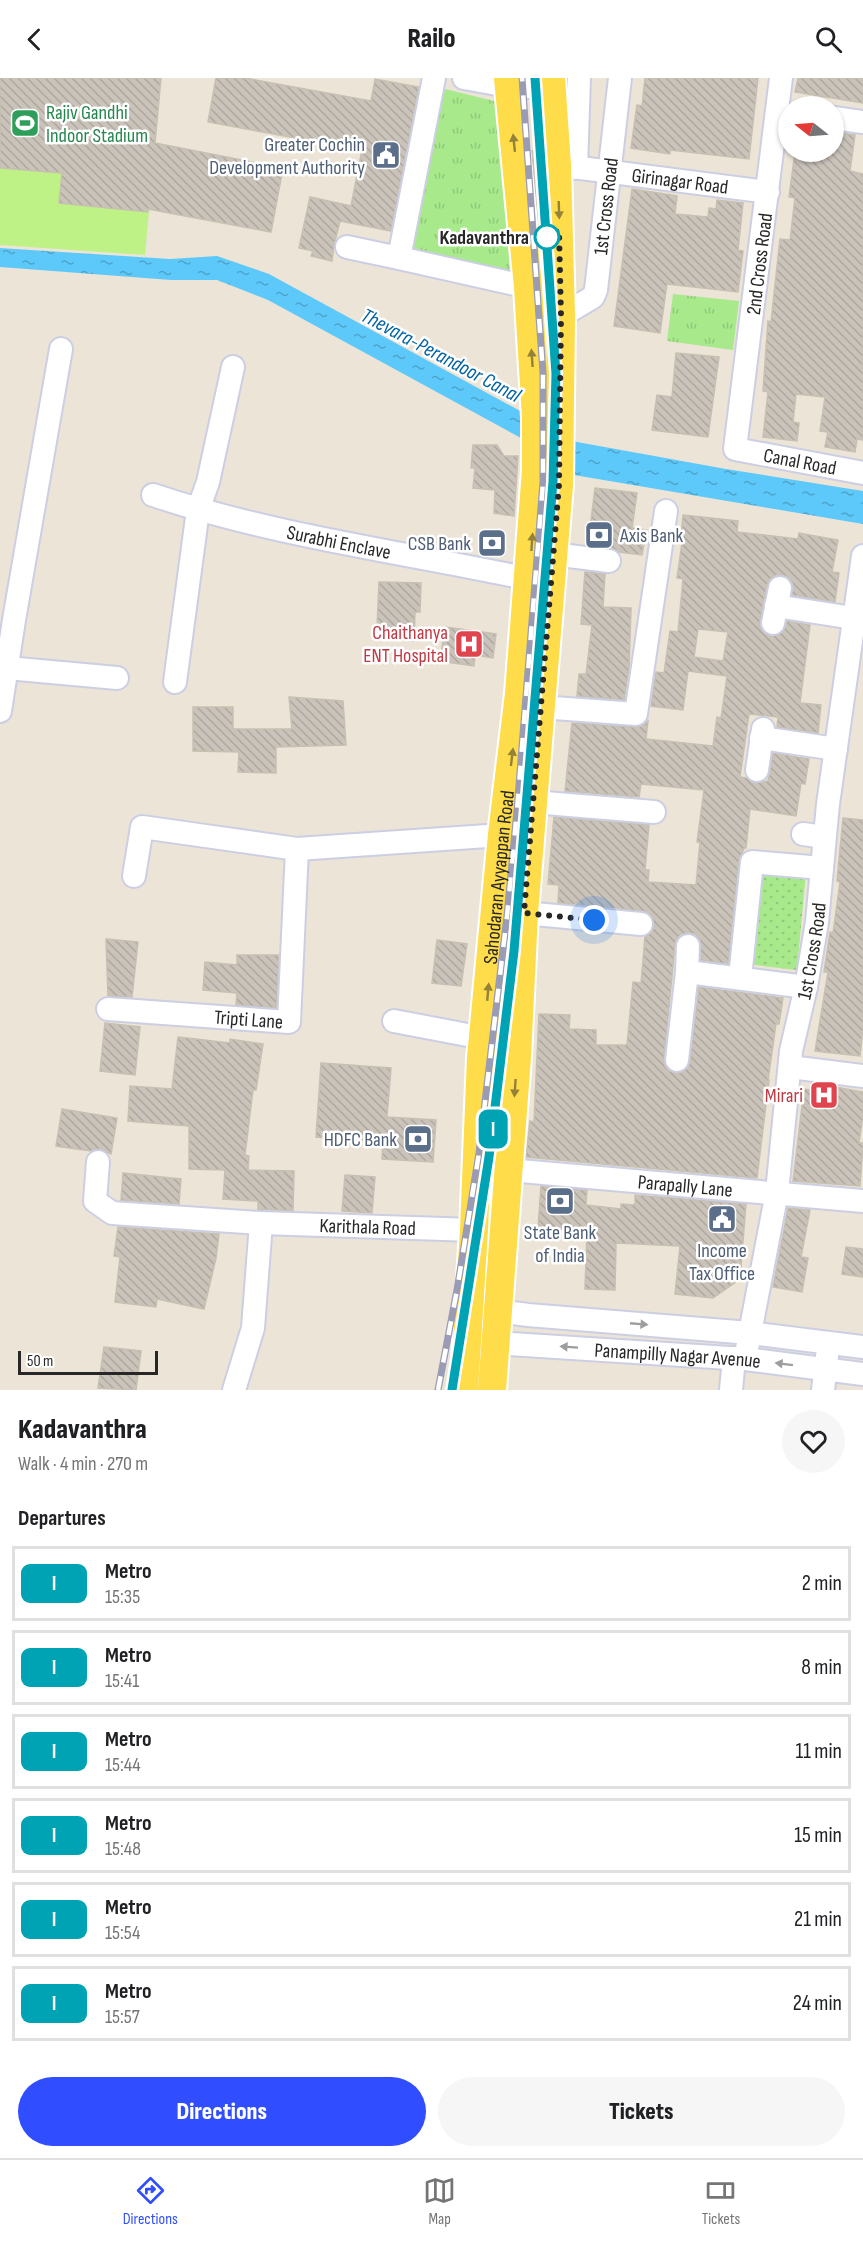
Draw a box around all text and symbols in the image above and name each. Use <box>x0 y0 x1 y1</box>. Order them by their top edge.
icon: back <box>18 23 51 56</box>
text: Railo <box>407 23 456 55</box>
icon: search <box>812 23 845 56</box>
north arrow <box>778 96 844 162</box>
map controls <box>778 96 844 162</box>
place label: Rajiv Gandhi Indoor Stadium <box>46 101 148 148</box>
sports icon: Rajiv Gandhi Indoor Stadium <box>9 107 41 139</box>
place label: Greater Cochin Development Authority <box>209 133 365 180</box>
one-way arrow <box>509 134 519 153</box>
public building icon: Greater Cochin Development Authority <box>370 139 402 171</box>
street label: 1st Cross Road <box>589 157 624 256</box>
street label: Girinagar Road <box>630 164 730 200</box>
one-way arrow <box>554 200 563 219</box>
street label: 2nd Cross Road <box>742 212 778 316</box>
marker: Kadavanthra <box>534 224 560 250</box>
place label: Kadavanthra <box>440 226 529 250</box>
water label: Thevara-Perandoor Canal <box>357 303 526 409</box>
one-way arrow <box>528 349 537 368</box>
street label: Canal Road <box>761 444 838 481</box>
bank icon: Axis Bank <box>583 519 615 551</box>
street label: Surabhi Enclave <box>285 521 393 565</box>
place label: Axis Bank <box>619 524 684 548</box>
bank icon: CSB Bank <box>476 527 508 559</box>
place label: CSB Bank <box>408 532 471 556</box>
one-way arrow <box>527 532 536 551</box>
place label: Chaithanya ENT Hospital <box>363 621 448 668</box>
hospital icon: Chaithanya ENT Hospital <box>453 628 485 660</box>
one-way arrow <box>507 747 517 766</box>
street label: Sahodaran Ayyappan Road <box>479 789 520 965</box>
street label: 1st Cross Road <box>793 902 832 1002</box>
your location <box>579 905 609 935</box>
one-way arrow <box>483 983 493 1002</box>
street label: Tripti Lane <box>213 1006 284 1035</box>
one-way arrow <box>510 1078 520 1097</box>
hospital icon: Mirari <box>808 1079 840 1111</box>
place label: Mirari <box>765 1084 803 1108</box>
line badge: I <box>474 1110 512 1148</box>
text: I <box>491 1117 495 1142</box>
bank icon: HDFC Bank <box>402 1123 434 1155</box>
place label: HDFC Bank <box>324 1128 397 1152</box>
street label: Parapally Lane <box>637 1170 734 1203</box>
bank icon: State Bank of India <box>544 1185 576 1217</box>
public building icon: Income Tax Office <box>706 1203 738 1235</box>
street label: Karithala Road <box>319 1214 416 1241</box>
place label: State Bank of India <box>524 1221 596 1268</box>
place label: Income Tax Office <box>689 1239 755 1286</box>
one-way arrow <box>630 1319 649 1329</box>
street label: Panampilly Nagar Avenue <box>594 1338 762 1374</box>
one-way arrow <box>559 1342 578 1351</box>
scale bar <box>18 1348 158 1376</box>
text: 50 m <box>27 1352 53 1371</box>
one-way arrow <box>775 1359 794 1368</box>
button: heart <box>782 1410 845 1473</box>
text: Kadavanthra <box>18 1413 147 1446</box>
text: Walk · 4 min · 270 m <box>18 1452 148 1476</box>
text: Departures <box>18 1505 106 1532</box>
text: Metro <box>105 1558 152 1585</box>
text: 2 min <box>802 1570 842 1597</box>
text: I <box>52 1571 56 1596</box>
text: 15:35 <box>105 1585 140 1609</box>
text: Metro <box>105 1642 152 1669</box>
text: 8 min <box>801 1654 842 1681</box>
text: I <box>52 1655 56 1680</box>
text: 15:41 <box>105 1669 139 1693</box>
text: Metro <box>105 1726 152 1753</box>
text: 11 min <box>795 1738 842 1765</box>
text: I <box>52 1739 56 1764</box>
text: 15:44 <box>105 1753 141 1777</box>
text: Metro <box>105 1810 152 1837</box>
text: 15 min <box>794 1822 842 1849</box>
text: I <box>52 1823 56 1848</box>
text: 15:48 <box>105 1837 141 1861</box>
text: Metro <box>105 1894 152 1921</box>
text: 21 min <box>794 1906 842 1933</box>
text: I <box>52 1907 56 1932</box>
text: 15:54 <box>105 1921 140 1945</box>
text: Metro <box>105 1978 152 2005</box>
text: 24 min <box>793 1990 842 2017</box>
text: I <box>52 1991 56 2016</box>
text: 15:57 <box>105 2005 140 2029</box>
button: Directions <box>18 2077 426 2146</box>
button: Tickets <box>438 2077 845 2146</box>
tab: Directions <box>123 2174 178 2229</box>
tab: Map <box>423 2174 456 2229</box>
tab: Tickets <box>702 2174 740 2229</box>

